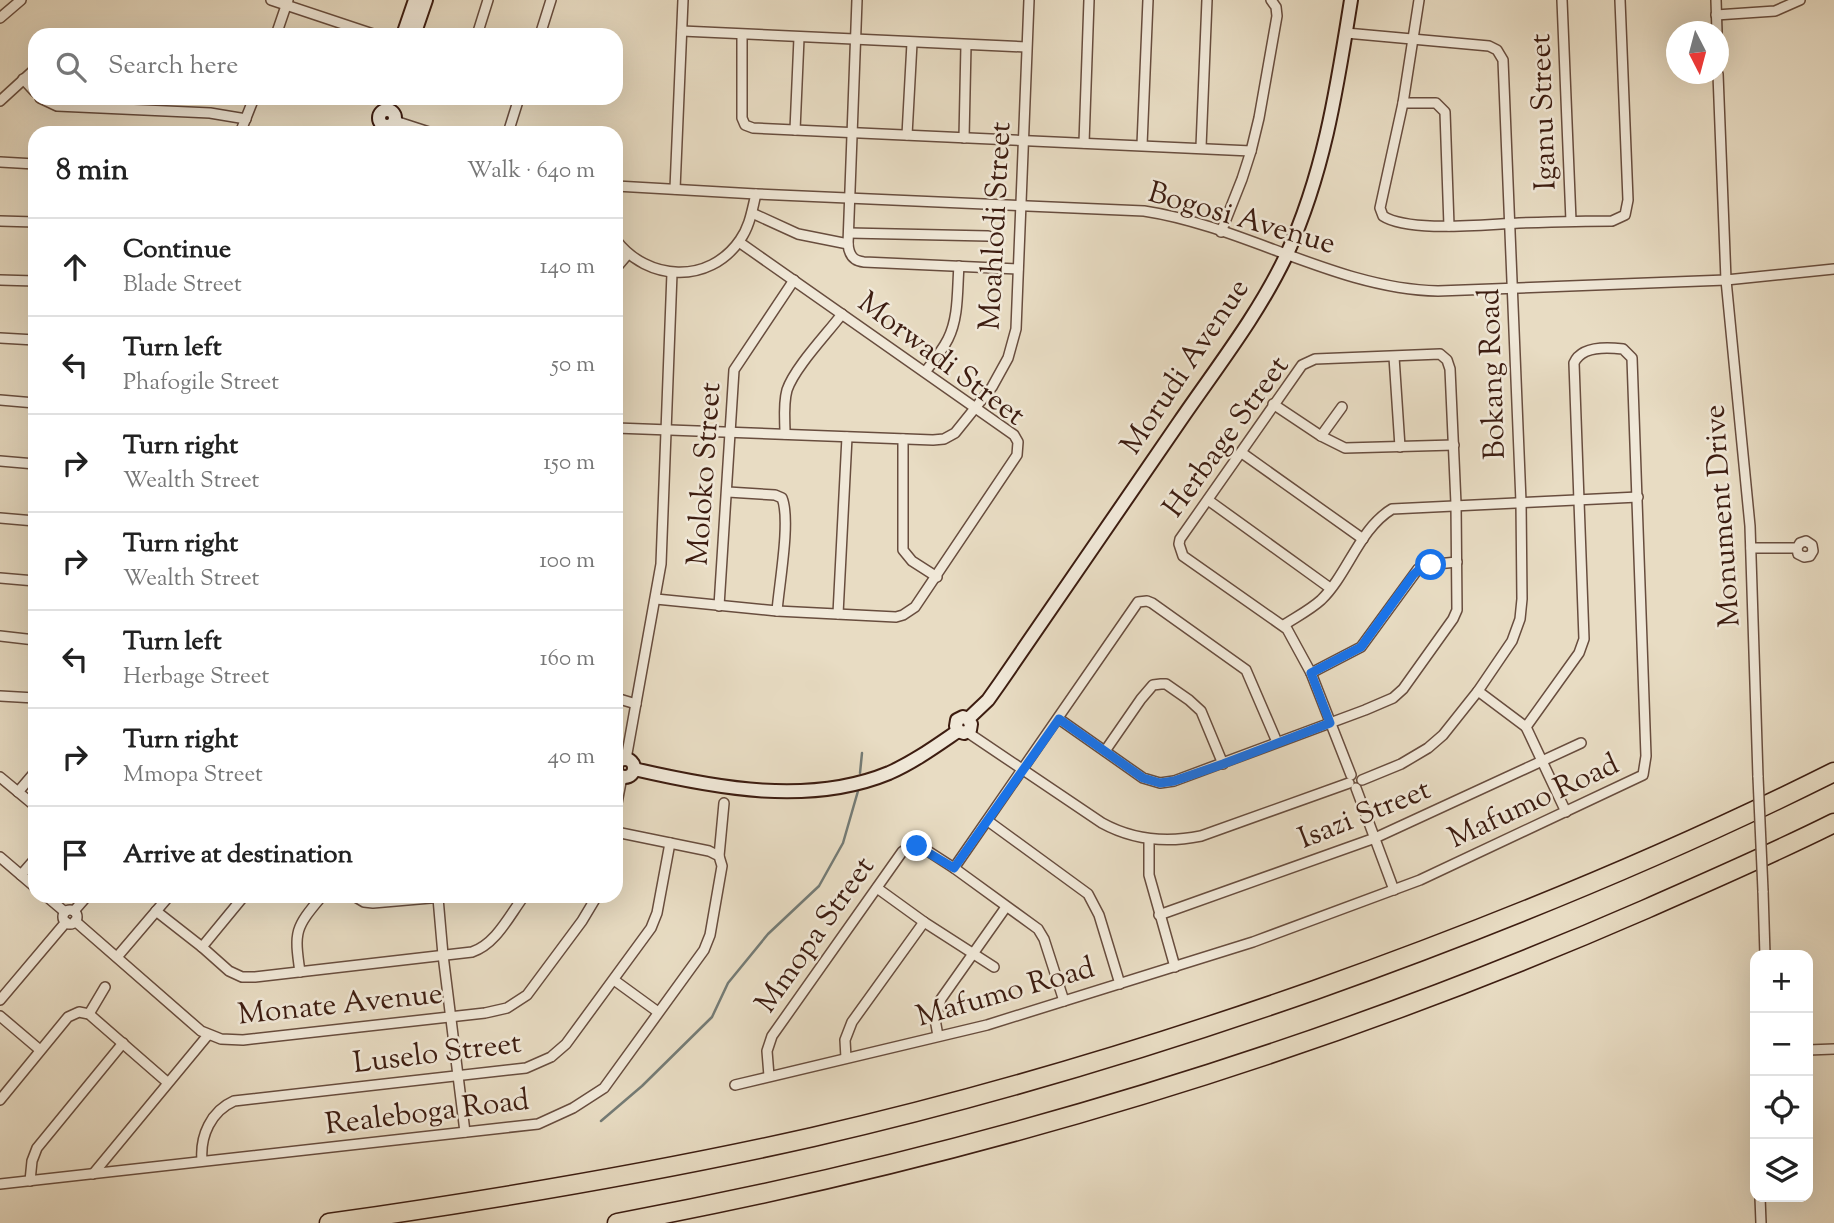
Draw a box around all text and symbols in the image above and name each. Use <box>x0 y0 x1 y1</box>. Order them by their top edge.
north arrow <box>1666 21 1729 84</box>
search box <box>28 28 623 105</box>
street label: Iganu Street <box>1520 33 1569 191</box>
icon: search <box>52 48 90 86</box>
text: Search here <box>108 48 238 85</box>
street label: Moahlodi Street <box>970 121 1023 332</box>
text: 8 min <box>56 150 128 193</box>
text: Walk · 640 m <box>467 155 595 188</box>
street label: Bogosi Avenue <box>1143 172 1340 267</box>
text: Continue <box>123 232 231 269</box>
icon: ahead <box>56 248 94 286</box>
text: 140 m <box>540 251 595 284</box>
text: Blade Street <box>123 269 242 302</box>
street label: Morudi Avenue <box>1111 271 1261 464</box>
street label: Morwadi Street <box>848 283 1033 437</box>
street label: Bokang Road <box>1469 288 1518 460</box>
text: Turn left <box>123 330 222 367</box>
icon: left <box>56 346 94 384</box>
street label: Herbage Street <box>1154 348 1300 527</box>
text: 50 m <box>551 349 595 382</box>
text: Phafogile Street <box>123 367 279 400</box>
street label: Moloko Street <box>678 381 733 567</box>
street label: Monument Drive <box>1694 403 1753 629</box>
text: Turn right <box>123 428 238 465</box>
icon: right <box>56 444 94 482</box>
text: 150 m <box>543 447 595 480</box>
text: Wealth Street <box>123 465 259 498</box>
text: Turn right <box>123 526 238 563</box>
icon: right <box>56 542 94 580</box>
text: 100 m <box>539 545 595 578</box>
route start <box>1415 549 1446 580</box>
text: Wealth Street <box>123 563 259 596</box>
text: Turn left <box>123 624 222 661</box>
icon: left <box>56 640 94 678</box>
text: 160 m <box>540 643 595 676</box>
text: Herbage Street <box>123 661 269 694</box>
text: Turn right <box>123 722 238 759</box>
icon: right <box>56 738 94 776</box>
text: 40 m <box>548 741 595 774</box>
street label: Mafumo Road <box>1442 744 1626 861</box>
text: Mmopa Street <box>123 759 263 792</box>
street label: Isazi Street <box>1292 769 1438 861</box>
route end <box>901 830 932 861</box>
icon: arrive <box>56 836 94 874</box>
text: Arrive at destination <box>123 837 353 874</box>
street label: Mmopa Street <box>746 848 886 1023</box>
street label: Mafumo Road <box>911 947 1100 1039</box>
map controls <box>1750 950 1813 1202</box>
button: + <box>1750 950 1813 1013</box>
street label: Monate Avenue <box>236 973 445 1038</box>
button: − <box>1750 1013 1813 1076</box>
street label: Luselo Street <box>351 1023 524 1086</box>
button: locate <box>1750 1076 1813 1139</box>
street label: Realeboga Road <box>323 1080 532 1147</box>
button: layers <box>1750 1139 1813 1202</box>

